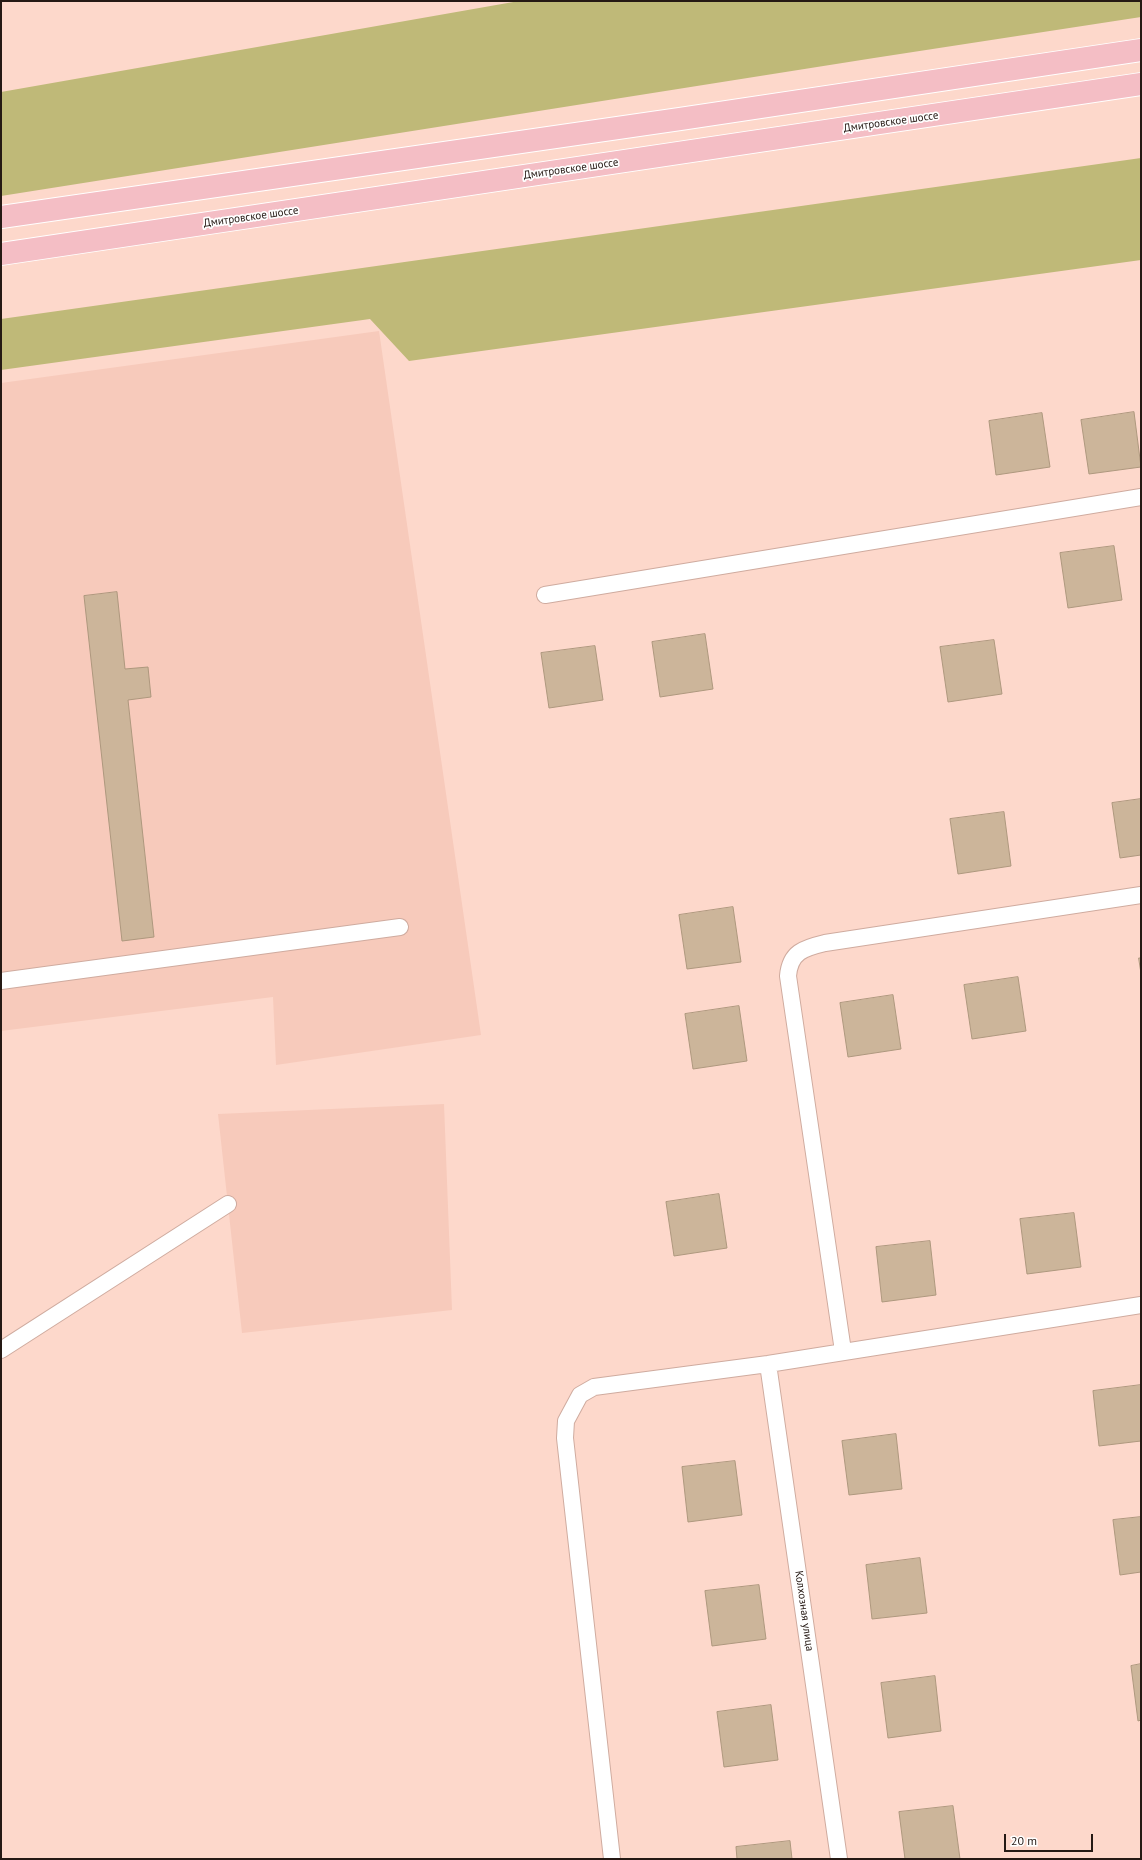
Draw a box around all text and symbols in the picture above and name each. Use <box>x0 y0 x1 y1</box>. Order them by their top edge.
street label: Дмитровское шоссе <box>843 109 939 135</box>
street label: Дмитровское шоссе <box>523 156 619 182</box>
street label: Дмитровское шоссе <box>203 204 299 230</box>
street label: Колхозная улица <box>792 1570 816 1652</box>
scale bar <box>1006 1826 1095 1852</box>
text: 20 m <box>1011 1833 1037 1848</box>

